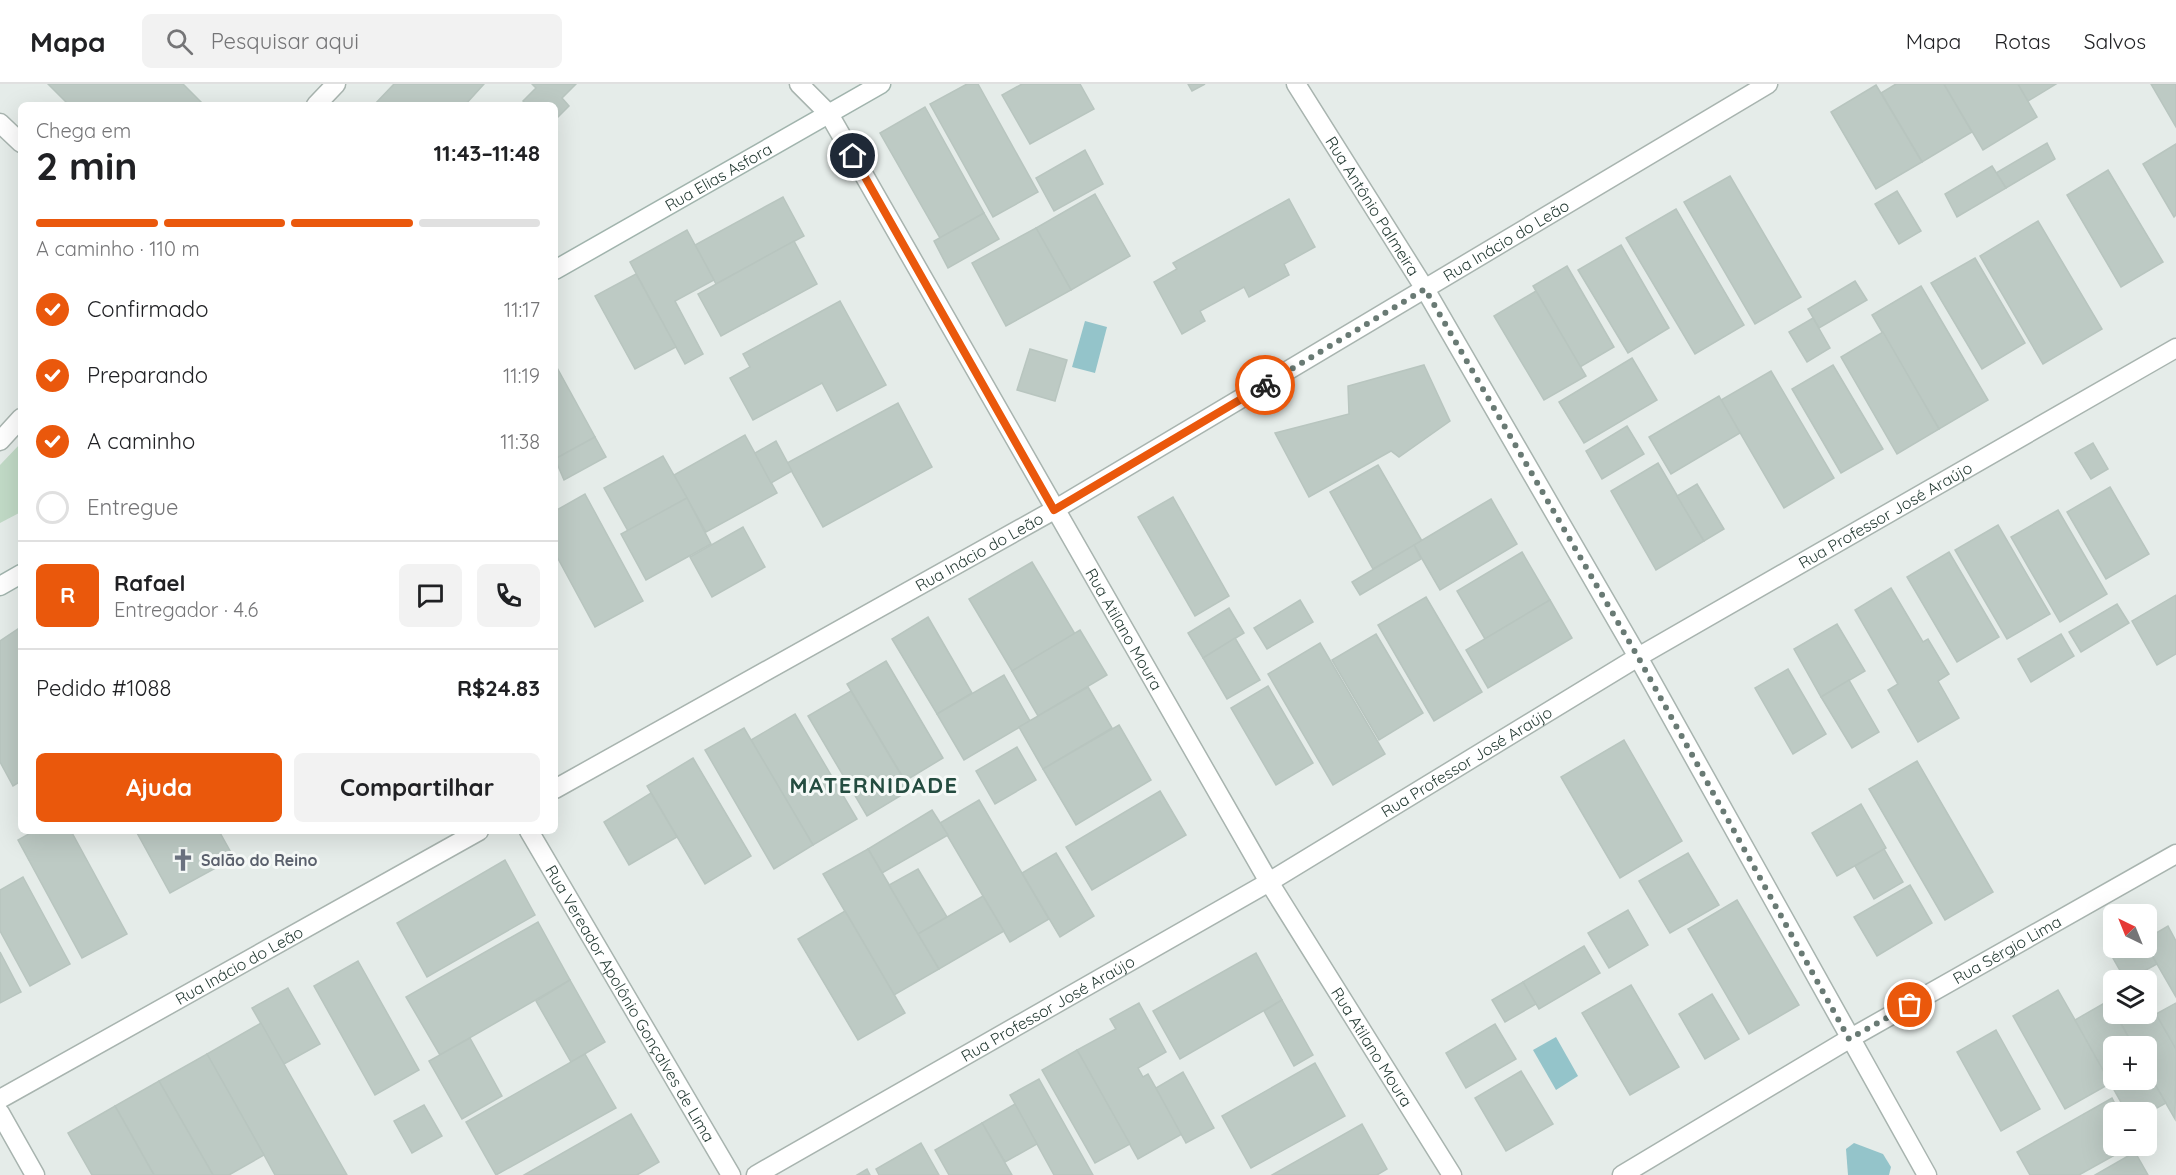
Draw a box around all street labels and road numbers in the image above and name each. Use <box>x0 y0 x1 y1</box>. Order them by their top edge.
street label: Rua Antônio Palmeira <box>1321 132 1424 279</box>
street label: Rua Elias Asfora <box>661 138 775 215</box>
street label: Rua Inácio do Leão <box>1439 195 1573 286</box>
street label: Rua Professor José Araújo <box>1795 457 1976 573</box>
street label: Rua Inácio do Leão <box>912 508 1047 596</box>
street label: Rua Atilano Moura <box>1081 565 1167 694</box>
street label: Rua Professor José Araújo <box>1377 702 1556 821</box>
street label: Rua Vereador Apolônio Gonçalves de Lima <box>541 862 719 1145</box>
street label: Rua Sérgio Lima <box>1949 911 2065 988</box>
street label: Rua Inácio do Leão <box>172 922 307 1009</box>
street label: Rua Professor José Araújo <box>957 951 1138 1066</box>
street label: Rua Atilano Moura <box>1327 983 1417 1110</box>

